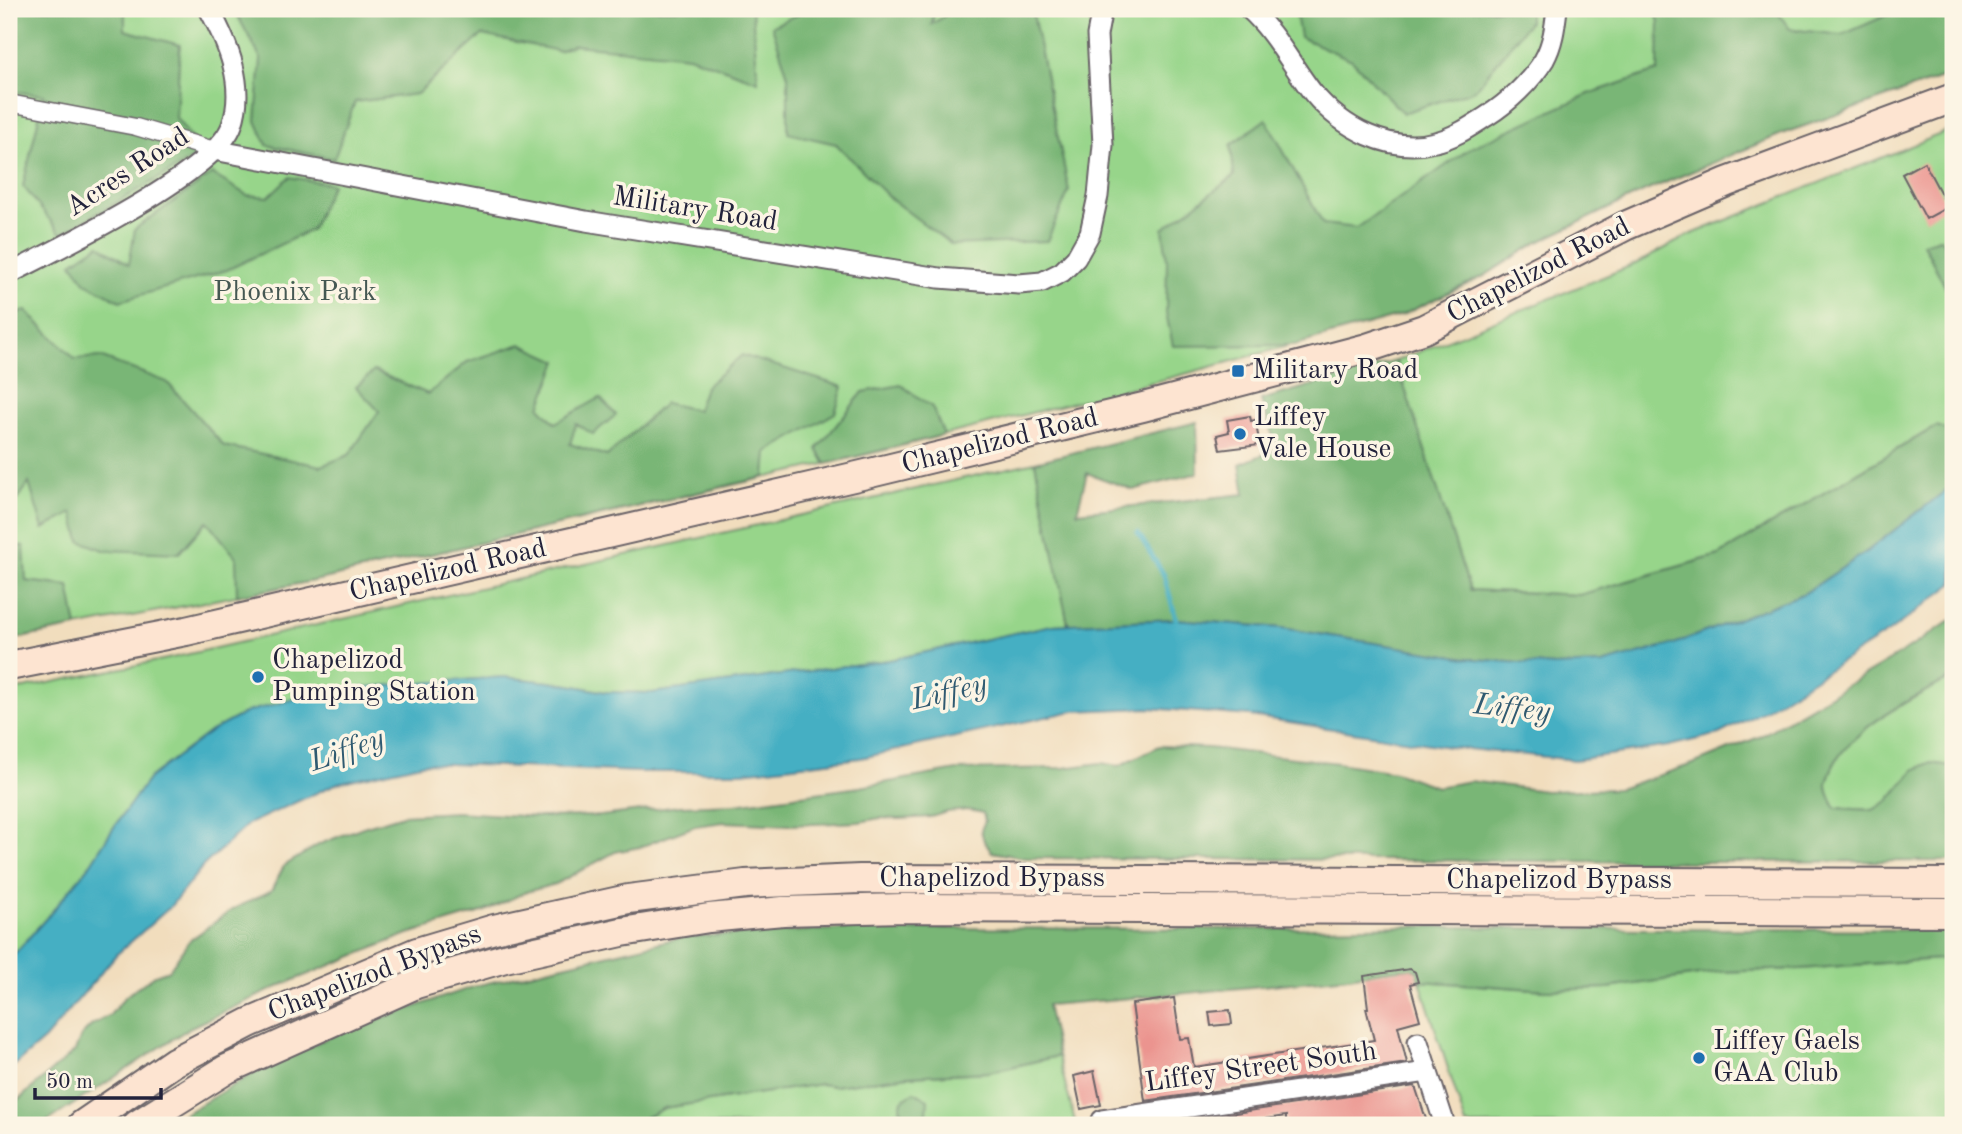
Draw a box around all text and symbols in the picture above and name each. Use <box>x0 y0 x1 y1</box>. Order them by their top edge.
street label: Acres Road <box>62 123 194 223</box>
street label: Military Road <box>611 183 779 237</box>
street label: Chapelizod Road <box>1443 213 1635 329</box>
park label: Phoenix Park <box>213 279 377 307</box>
place label: Military Road <box>1252 357 1418 385</box>
marker: Military Road <box>1230 363 1246 379</box>
street label: Chapelizod Road <box>899 404 1101 480</box>
place label: Liffey Vale House <box>1254 404 1391 464</box>
marker: Liffey Vale House <box>1232 426 1248 442</box>
street label: Chapelizod Road <box>347 535 549 607</box>
place label: Chapelizod Pumping Station <box>272 647 476 707</box>
marker: Chapelizod Pumping Station <box>250 669 266 685</box>
water label: Liffey <box>907 670 991 717</box>
water label: Liffey <box>1471 690 1553 728</box>
water label: Liffey <box>305 724 389 778</box>
street label: Chapelizod Bypass <box>879 865 1105 893</box>
street label: Chapelizod Bypass <box>1446 867 1672 895</box>
street label: Chapelizod Bypass <box>265 920 485 1028</box>
place label: Liffey Gaels GAA Club <box>1713 1028 1860 1088</box>
street label: Liffey Street South <box>1143 1038 1379 1098</box>
marker: Liffey Gaels GAA Club <box>1691 1050 1707 1066</box>
scale bar <box>35 1057 161 1101</box>
text: 50 m <box>46 1072 93 1093</box>

